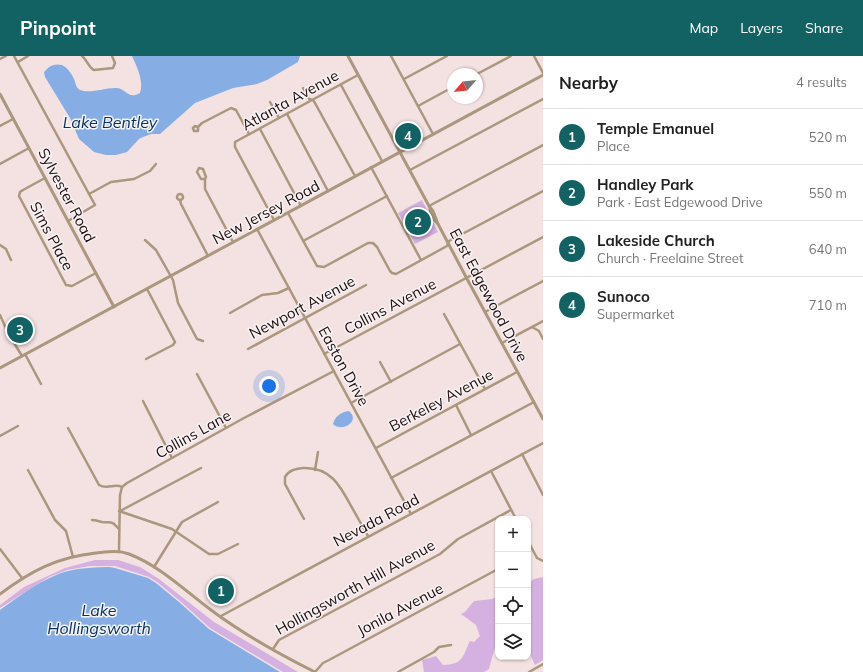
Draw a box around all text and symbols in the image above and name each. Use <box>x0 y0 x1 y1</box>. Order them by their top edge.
text: Pinpoint <box>20 16 96 40</box>
text: Map <box>689 19 718 37</box>
text: Layers <box>740 19 783 37</box>
text: Share <box>805 19 843 37</box>
street label: Atlanta Avenue <box>238 66 342 134</box>
north arrow <box>447 68 483 104</box>
text: Nearby <box>559 72 618 93</box>
text: 4 results <box>796 74 847 90</box>
water label: Lake Bentley <box>63 112 158 132</box>
text: Temple Emanuel <box>597 119 714 138</box>
pin: 4 <box>395 121 421 151</box>
text: 1 <box>568 129 576 145</box>
text: 520 m <box>809 129 847 145</box>
text: Place <box>597 138 630 154</box>
street label: Sylvester Road <box>34 145 100 245</box>
text: Handley Park <box>597 175 694 194</box>
street label: New Jersey Road <box>209 176 323 248</box>
text: 2 <box>568 185 576 201</box>
text: 550 m <box>809 185 847 201</box>
text: Park · East Edgewood Drive <box>597 194 763 210</box>
street label: Sims Place <box>26 198 78 274</box>
pin: 2 <box>405 207 431 237</box>
street label: East Edgewood Drive <box>446 225 532 365</box>
text: Lakeside Church <box>597 231 715 250</box>
text: 3 <box>568 241 576 257</box>
text: 640 m <box>809 241 847 257</box>
text: Church · Freelaine Street <box>597 250 743 266</box>
street label: Newport Avenue <box>246 271 358 343</box>
street label: Collins Avenue <box>341 274 439 338</box>
text: Sunoco <box>597 287 650 306</box>
text: 4 <box>568 297 576 313</box>
text: 710 m <box>809 297 847 313</box>
text: Supermarket <box>597 306 674 322</box>
pin: 3 <box>7 315 33 345</box>
street label: Easton Drive <box>314 323 374 409</box>
street label: Berkeley Avenue <box>386 365 496 435</box>
your location <box>259 376 279 396</box>
street label: Collins Lane <box>152 406 234 462</box>
street label: Nevada Road <box>330 489 422 551</box>
map controls <box>495 516 531 660</box>
button: + <box>495 516 531 552</box>
street label: Hollingsworth Hill Avenue <box>272 535 438 639</box>
button: − <box>495 552 531 588</box>
pin: 1 <box>208 576 234 606</box>
street label: Jonila Avenue <box>354 578 446 640</box>
button: locate <box>495 588 531 624</box>
water label: Lake Hollingsworth <box>47 600 151 638</box>
button: layers <box>495 624 531 660</box>

